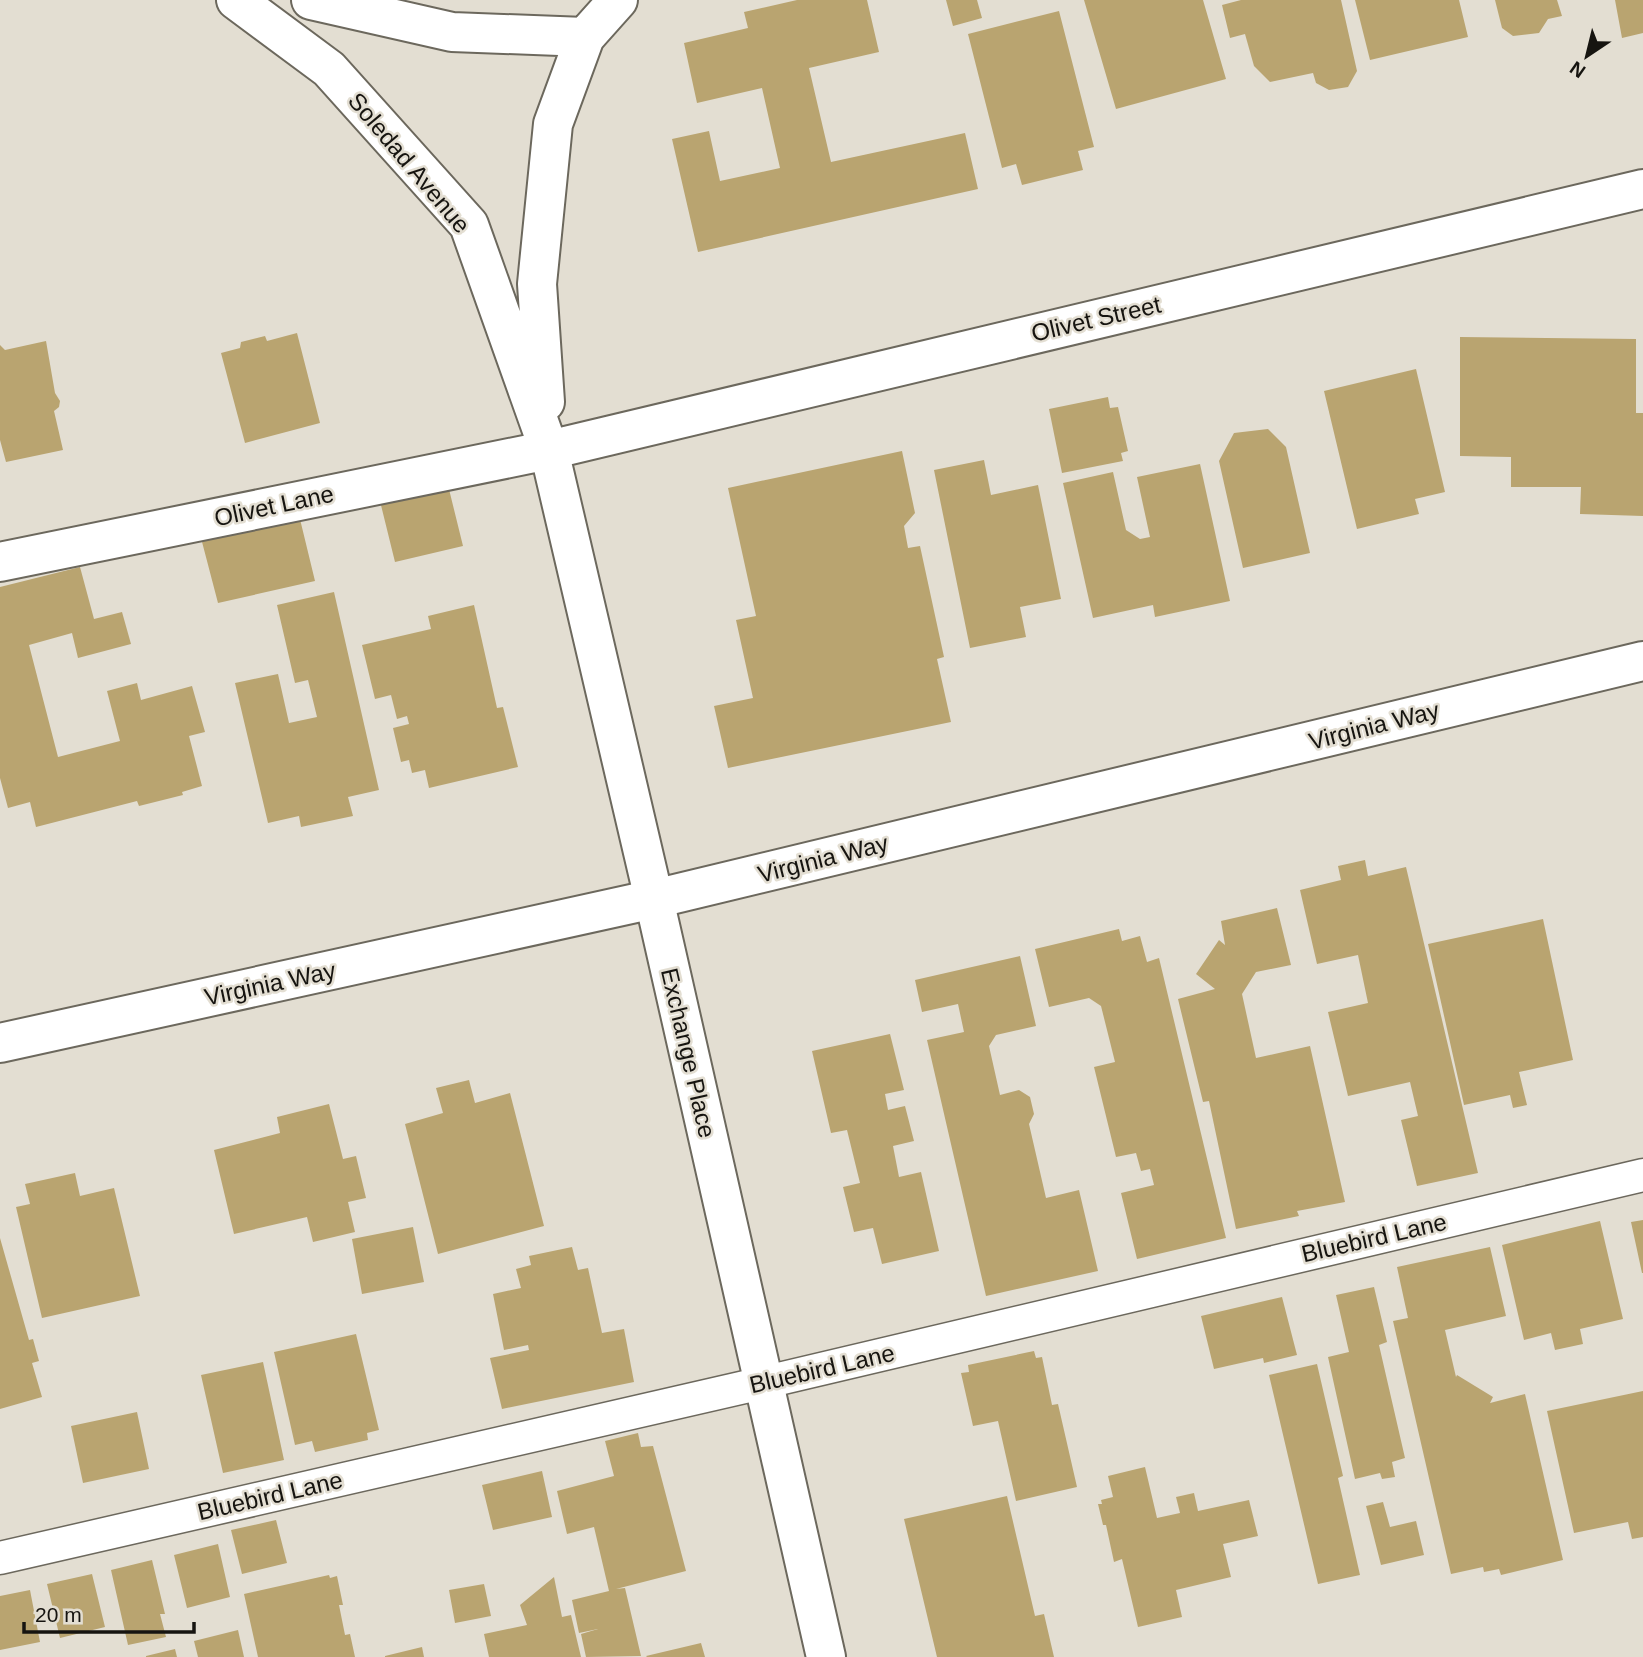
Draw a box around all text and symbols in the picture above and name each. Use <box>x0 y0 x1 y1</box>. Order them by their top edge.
north arrow <box>1552 21 1622 91</box>
text: N <box>1566 57 1589 82</box>
street label: Soledad Avenue <box>343 87 476 238</box>
street label: Olivet Street <box>1029 290 1164 347</box>
street label: Olivet Lane <box>212 480 336 531</box>
street label: Virginia Way <box>1306 696 1442 755</box>
street label: Virginia Way <box>755 829 891 888</box>
street label: Virginia Way <box>202 956 338 1011</box>
street label: Exchange Place <box>656 965 721 1140</box>
street label: Bluebird Lane <box>1299 1208 1449 1267</box>
street label: Bluebird Lane <box>747 1339 897 1398</box>
street label: Bluebird Lane <box>195 1466 345 1525</box>
scale bar <box>24 1590 194 1634</box>
text: 20 m <box>35 1603 82 1626</box>

